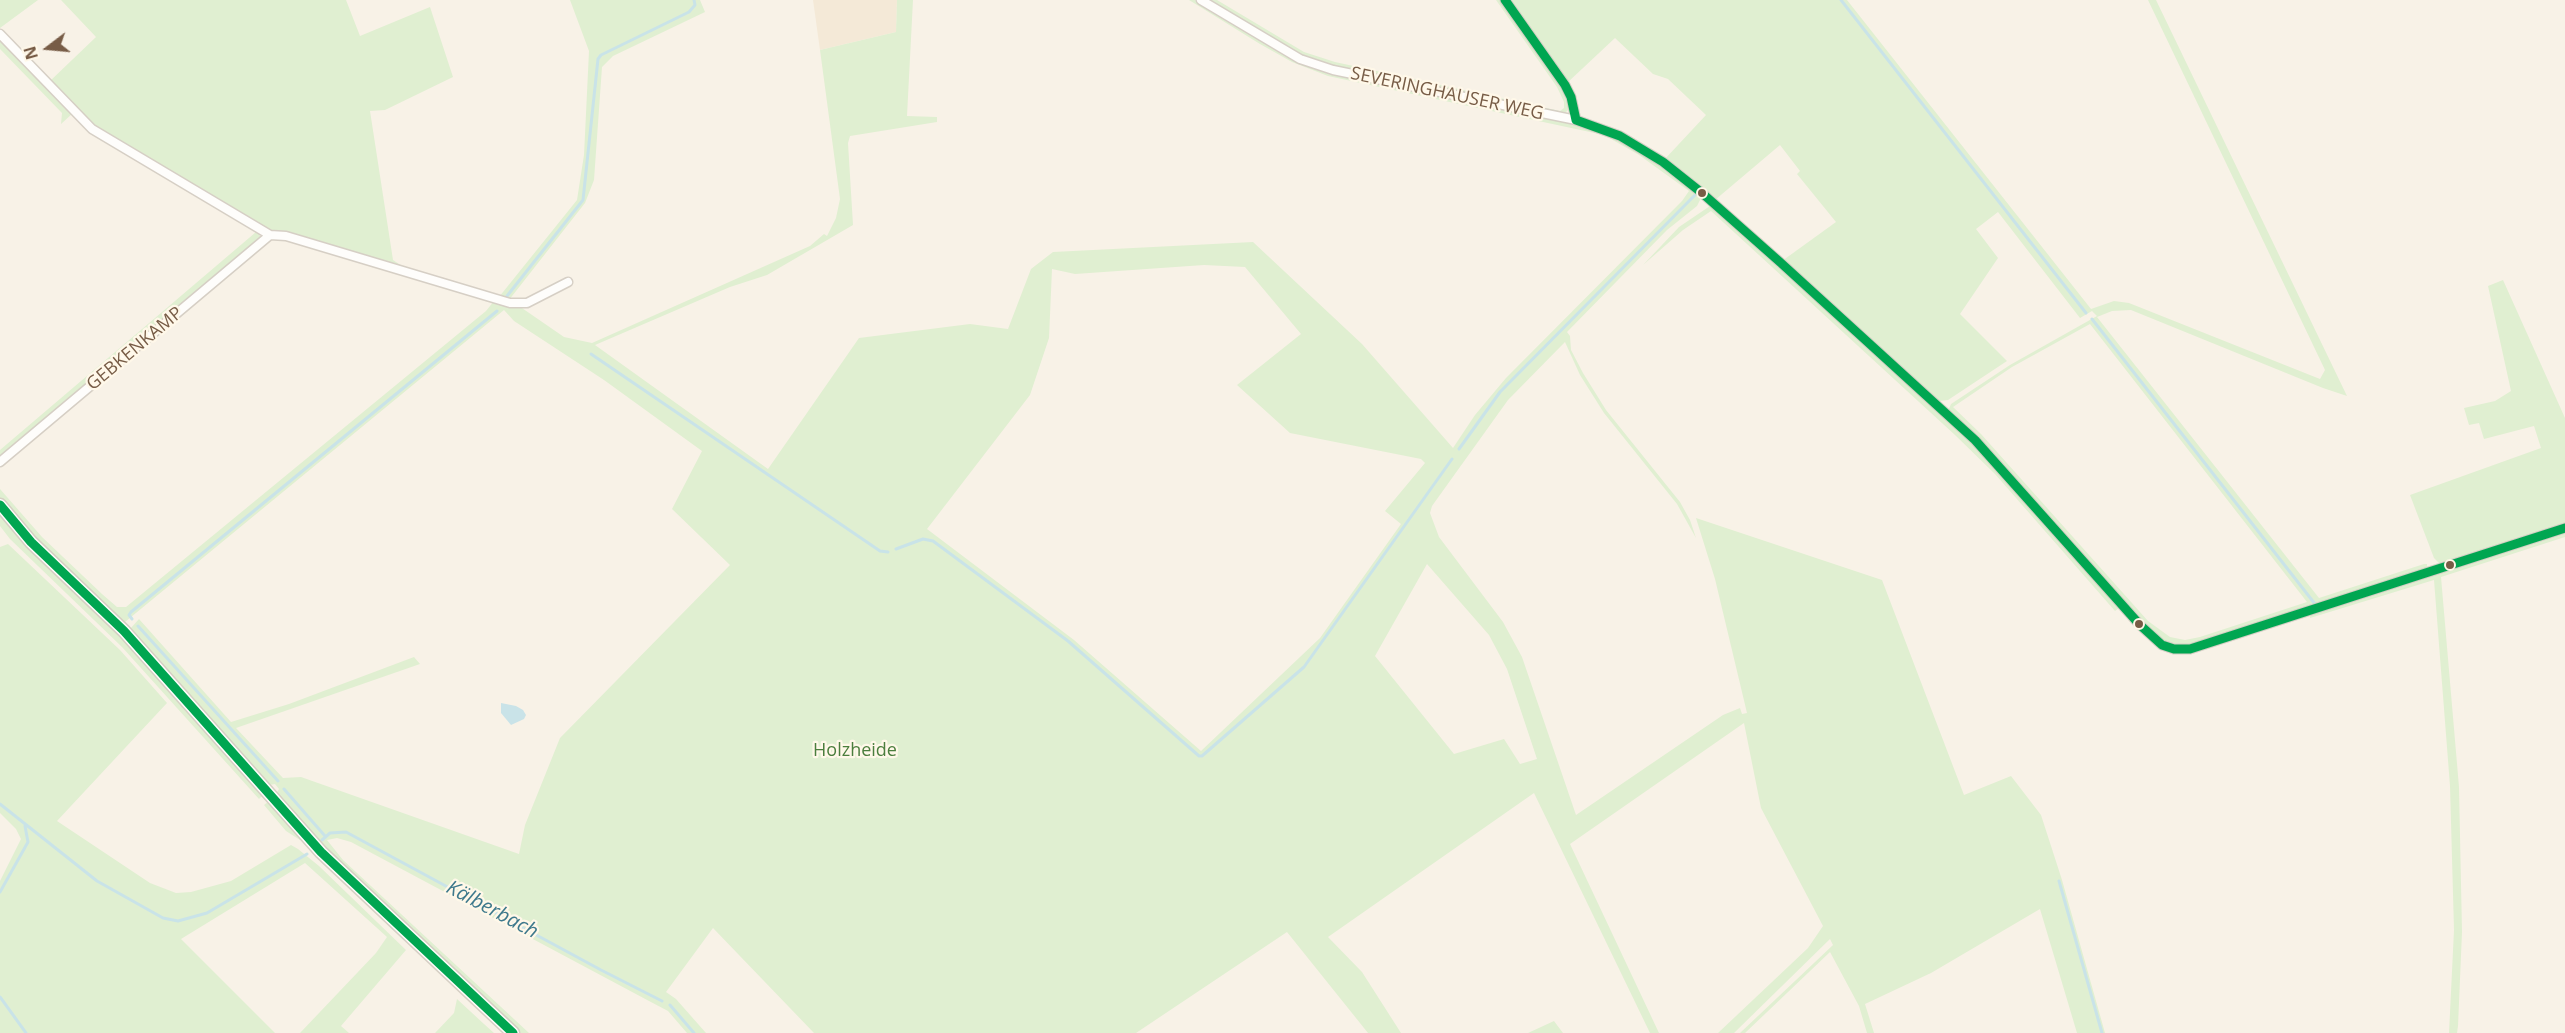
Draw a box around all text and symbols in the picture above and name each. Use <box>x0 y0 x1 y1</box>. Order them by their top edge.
north arrow <box>18 18 78 78</box>
text: N <box>18 44 43 62</box>
street label: SEVERINGHAUSER WEG <box>1349 63 1545 125</box>
unlabelled marker <box>1696 187 1708 199</box>
street label: GEBKENKAMP <box>83 303 187 395</box>
unlabelled marker <box>2444 559 2456 571</box>
unlabelled marker <box>2133 618 2145 630</box>
park label: Holzheide <box>813 740 897 762</box>
water label: Kälberbach <box>442 876 542 944</box>

